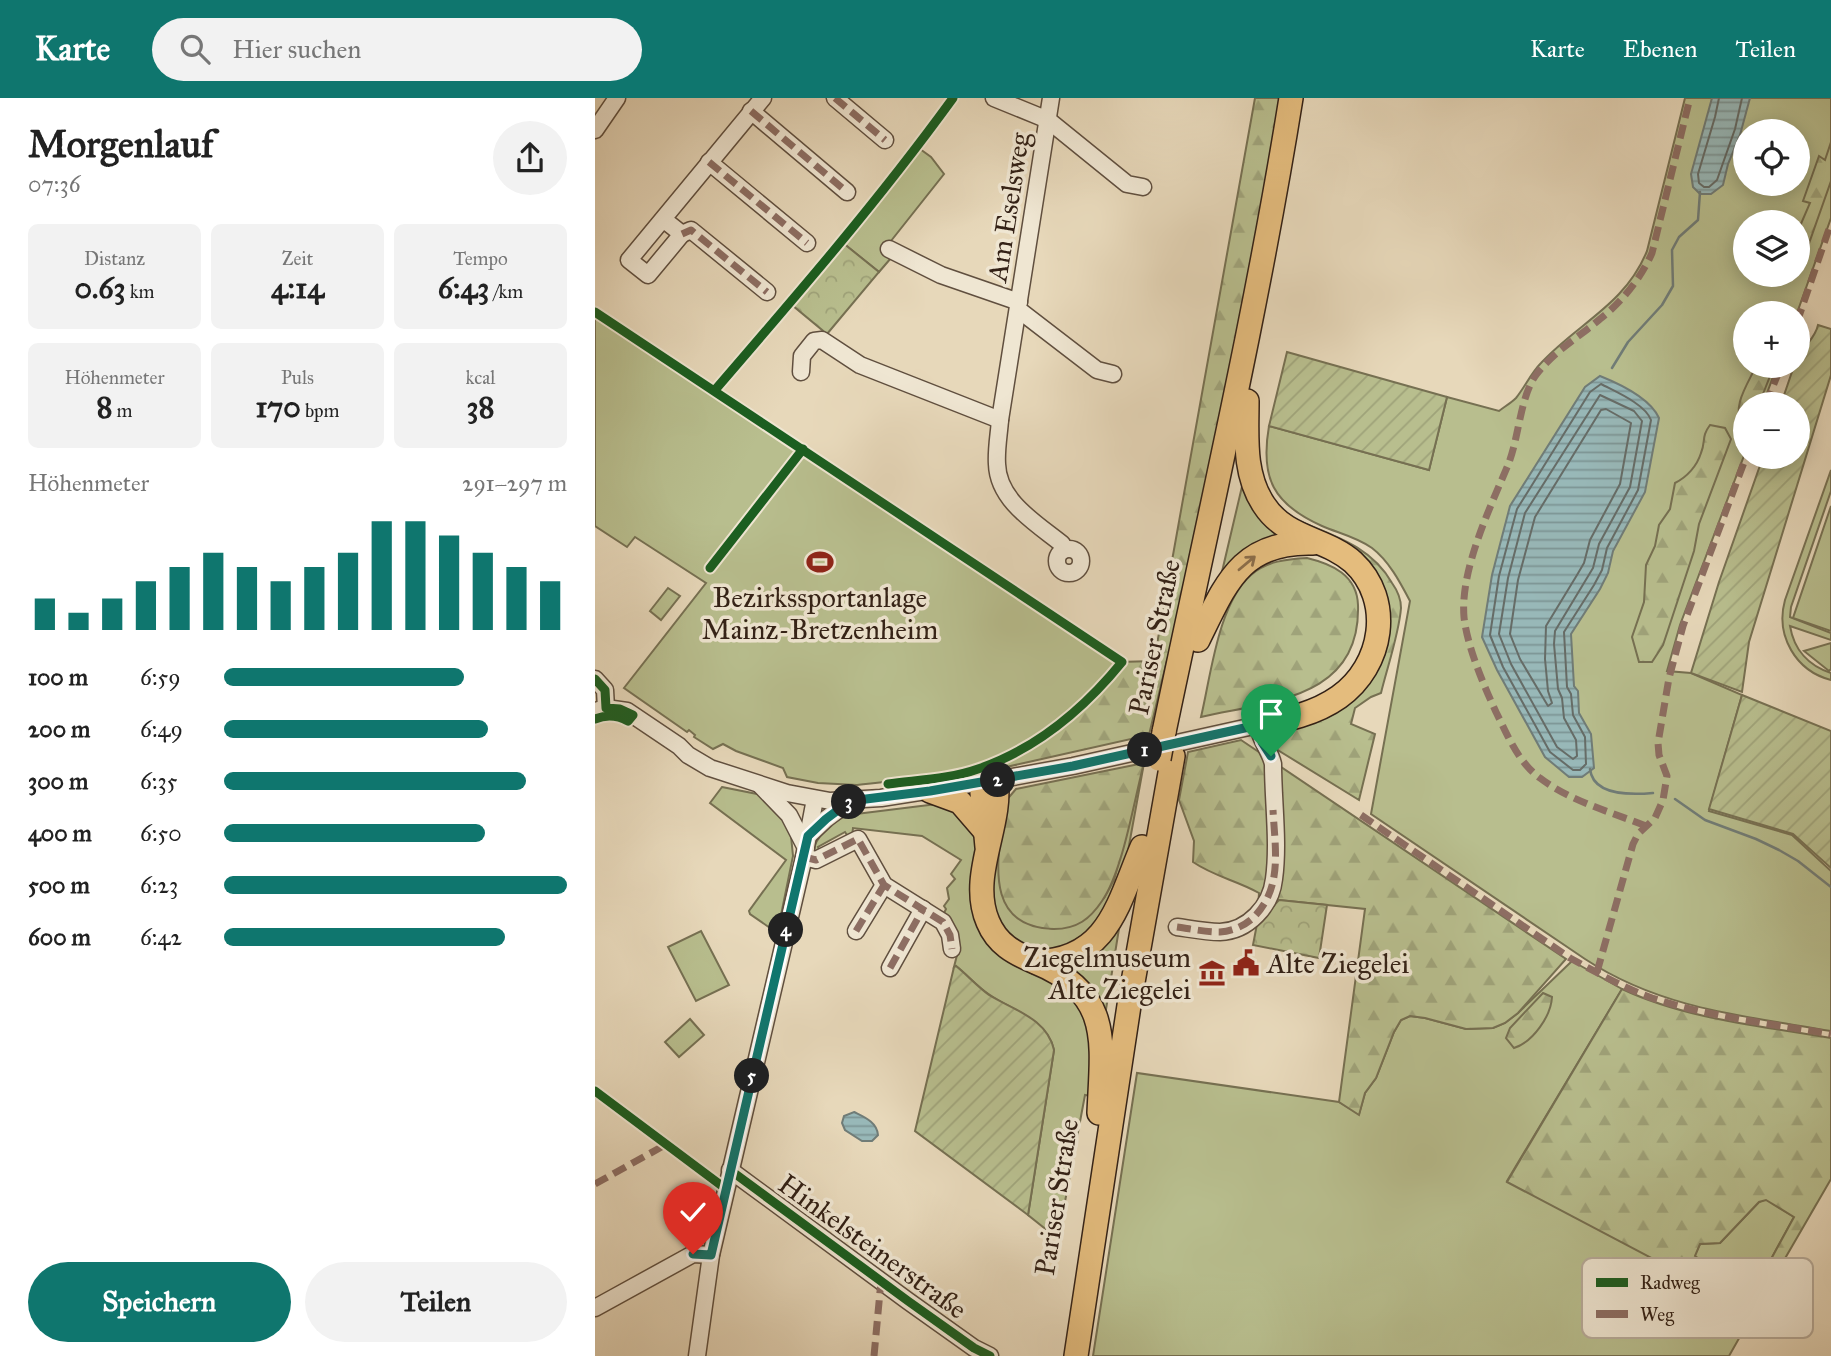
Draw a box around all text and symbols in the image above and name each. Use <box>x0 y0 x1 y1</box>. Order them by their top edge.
search box <box>152 18 642 81</box>
text: Karte <box>35 29 110 69</box>
icon: search <box>176 30 214 68</box>
text: Hier suchen <box>232 33 361 65</box>
text: Karte <box>1530 34 1585 64</box>
text: Ebenen <box>1623 34 1698 64</box>
text: Teilen <box>1736 34 1796 64</box>
map controls <box>1733 119 1810 469</box>
button: locate <box>1733 119 1810 196</box>
text: Morgenlauf <box>28 121 214 167</box>
button: share <box>493 121 567 195</box>
street label: Am Eselsweg <box>979 129 1038 285</box>
text: 07:36 <box>28 170 80 198</box>
button: layers <box>1733 210 1810 287</box>
text: Distanz <box>84 247 145 270</box>
text: Zeit <box>282 247 313 270</box>
text: Tempo <box>453 247 508 270</box>
text: 0.63 <box>75 270 126 306</box>
text: 4:14 <box>271 270 324 306</box>
text: 6:43 <box>438 270 489 306</box>
text: km <box>126 280 154 303</box>
text: /km <box>489 280 523 303</box>
button: + <box>1733 301 1810 378</box>
text: Höhenmeter <box>64 366 165 389</box>
text: Puls <box>281 366 314 389</box>
text: kcal <box>466 366 495 389</box>
text: 8 <box>96 389 112 425</box>
text: 170 <box>255 389 301 425</box>
text: 38 <box>467 389 494 425</box>
button: − <box>1733 392 1810 469</box>
text: m <box>112 399 133 422</box>
text: bpm <box>301 399 340 422</box>
text: Höhenmeter <box>28 469 149 497</box>
text: 291–297 m <box>462 469 567 497</box>
sports icon: Bezirkssportanlage Mainz-Bretzenheim <box>805 547 835 577</box>
one-way arrow <box>1237 555 1255 571</box>
street label: Pariser Straße <box>1121 556 1188 718</box>
place label: Bezirkssportanlage Mainz-Bretzenheim <box>702 580 938 647</box>
text: 100 m <box>28 663 88 691</box>
text: 6:59 <box>140 663 181 691</box>
pin <box>1241 684 1301 756</box>
icon: arrive <box>1252 695 1290 733</box>
text: 200 m <box>28 715 90 743</box>
text: 6:49 <box>140 715 183 743</box>
pin: 1 <box>1127 732 1163 768</box>
text: 1 <box>1141 738 1148 761</box>
pin: 2 <box>981 762 1015 798</box>
text: 300 m <box>28 767 88 795</box>
text: 6:35 <box>140 767 177 795</box>
text: 2 <box>993 768 1002 791</box>
pin: 3 <box>831 784 867 820</box>
text: 3 <box>845 790 852 813</box>
text: 400 m <box>28 819 92 847</box>
text: 6:50 <box>140 819 182 847</box>
text: 500 m <box>28 871 90 899</box>
text: 6:23 <box>140 871 178 899</box>
pin: 4 <box>769 912 803 948</box>
text: 4 <box>780 918 791 941</box>
text: 600 m <box>28 923 91 951</box>
text: 6:42 <box>140 923 182 951</box>
place label: Ziegelmuseum Alte Ziegelei <box>1023 940 1191 1007</box>
place label: Alte Ziegelei <box>1266 946 1409 981</box>
public building icon: Alte Ziegelei <box>1231 948 1261 978</box>
museum icon: Ziegelmuseum Alte Ziegelei <box>1197 958 1227 988</box>
pin: 5 <box>735 1058 769 1094</box>
text: 5 <box>747 1064 756 1087</box>
street label: Pariser Straße <box>1027 1116 1086 1278</box>
street label: Hinkelsteinerstraße <box>772 1166 974 1327</box>
pin <box>663 1182 723 1254</box>
icon: check <box>674 1193 712 1231</box>
legend <box>1582 1258 1813 1338</box>
button: Speichern <box>28 1262 291 1342</box>
button: Teilen <box>305 1262 567 1342</box>
text: Radweg <box>1640 1271 1700 1295</box>
text: Weg <box>1640 1303 1674 1327</box>

